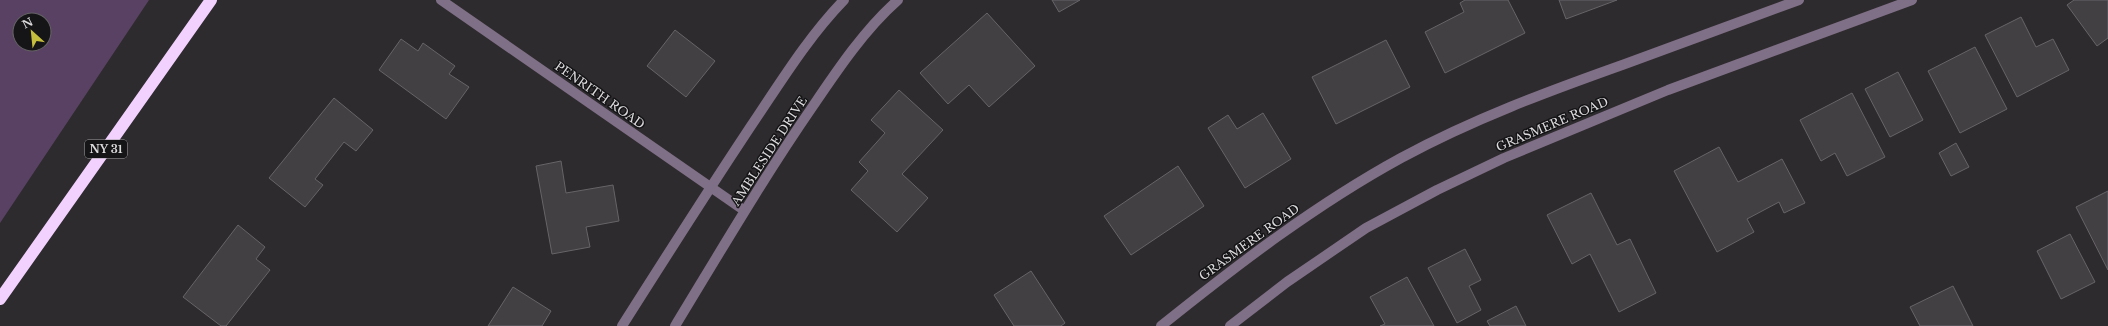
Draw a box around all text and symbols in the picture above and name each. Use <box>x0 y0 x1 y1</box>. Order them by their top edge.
north arrow <box>12 12 52 52</box>
text: N <box>20 14 36 32</box>
street label: PENRITH ROAD <box>552 58 648 132</box>
street label: AMBLESIDE DRIVE <box>728 93 810 209</box>
street label: GRASMERE ROAD <box>1494 94 1610 154</box>
road number: NY 31 <box>85 140 127 158</box>
street label: GRASMERE ROAD <box>1196 201 1302 283</box>

